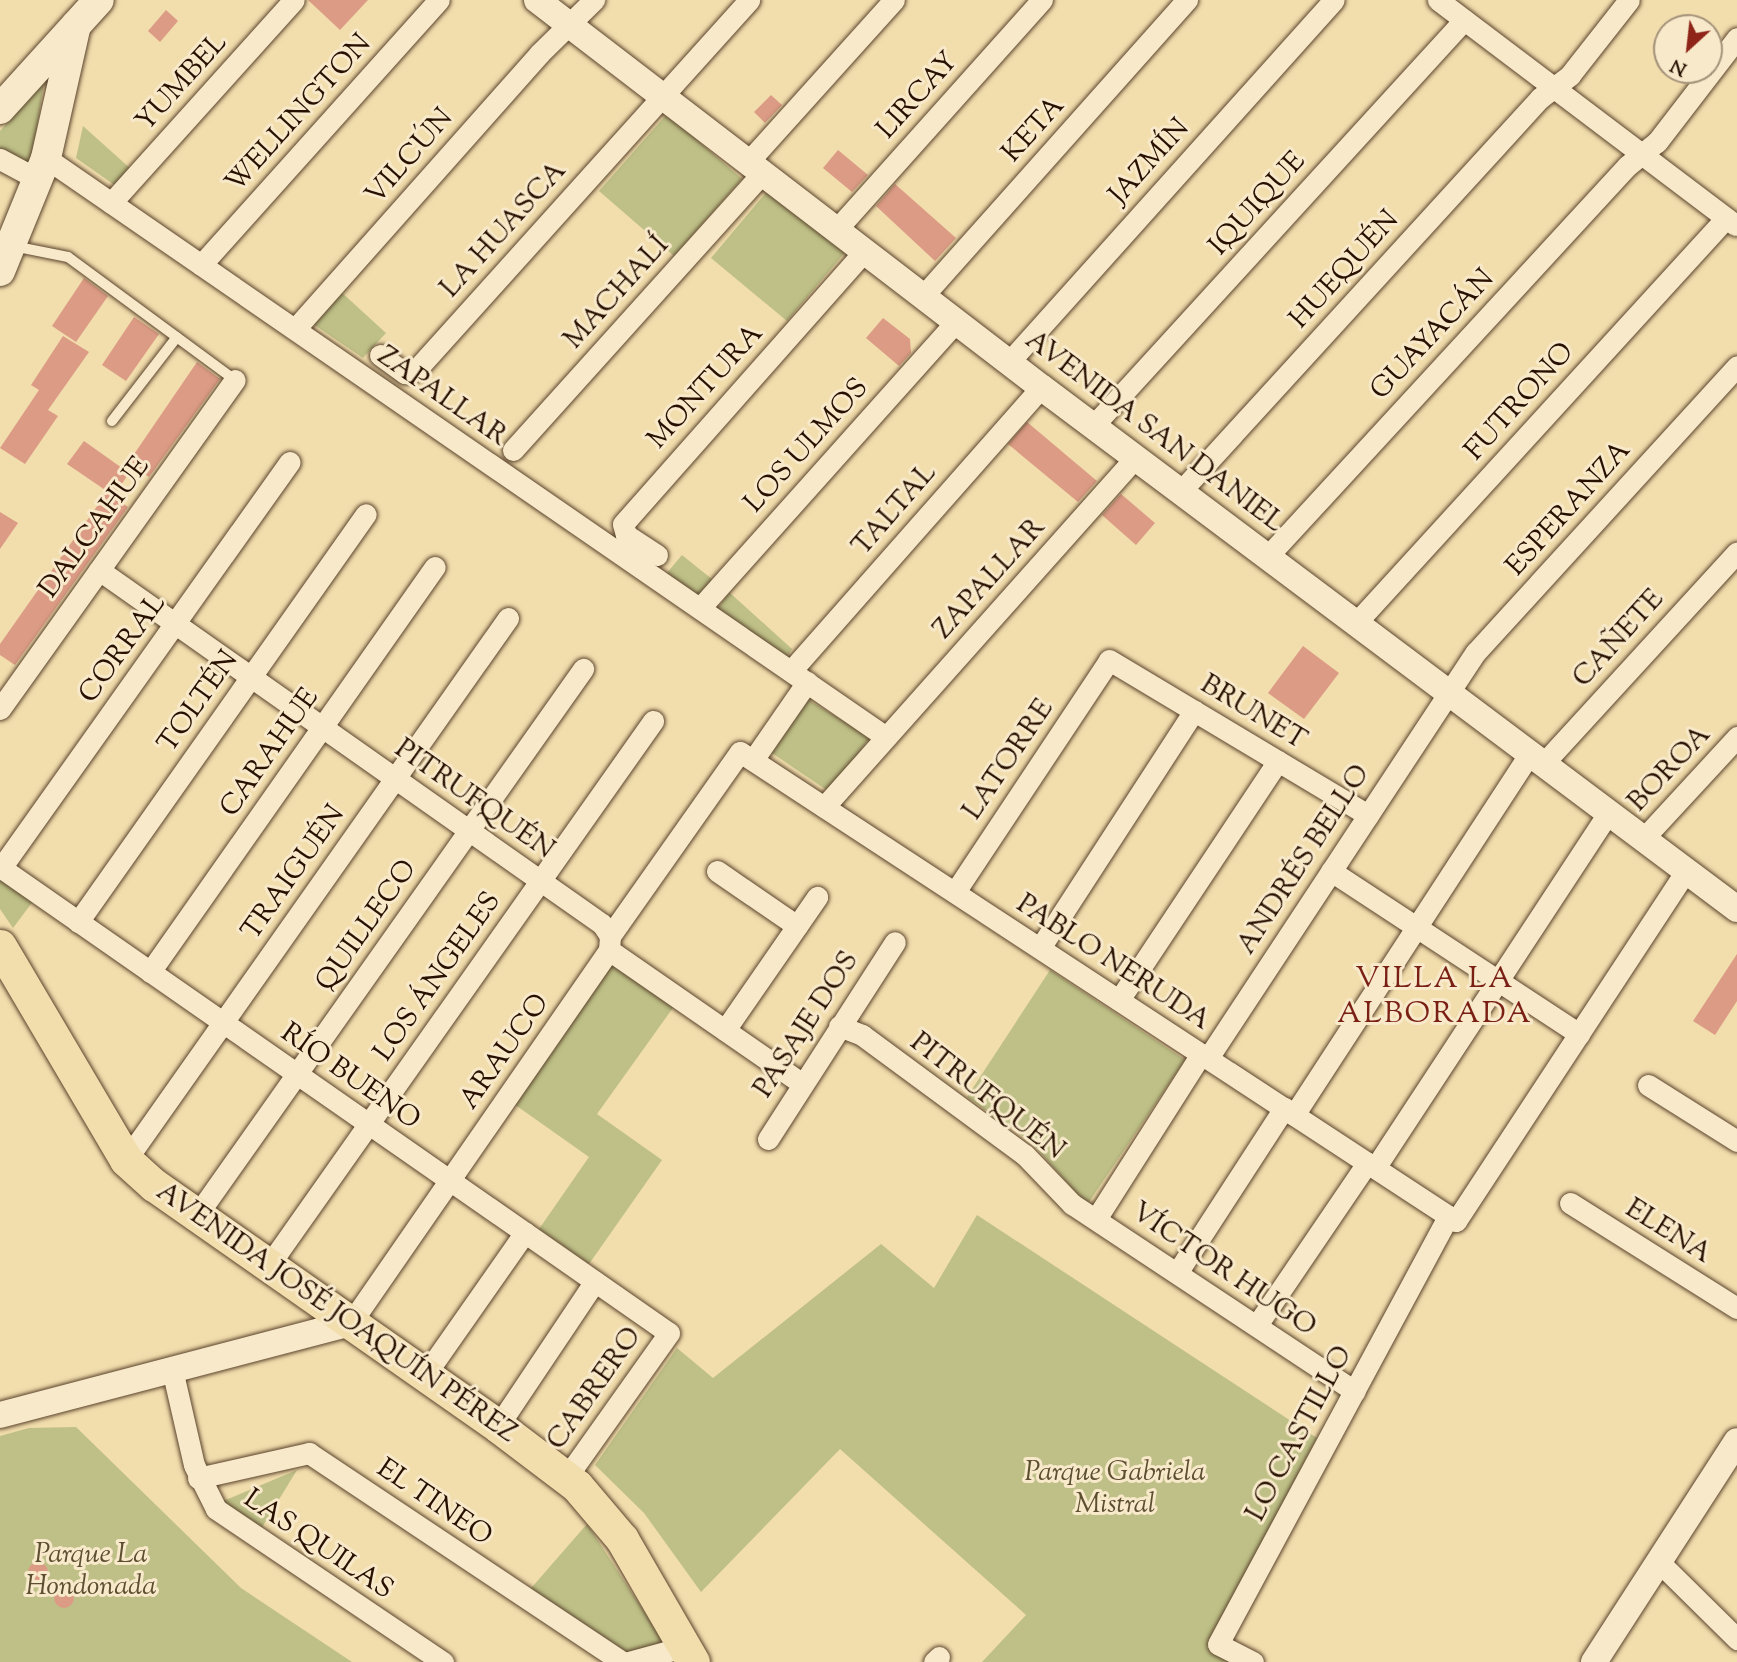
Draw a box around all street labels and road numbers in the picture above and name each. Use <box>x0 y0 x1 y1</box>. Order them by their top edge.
street label: YUMBEL <box>129 27 235 139</box>
street label: WELLINGTON <box>219 28 379 200</box>
street label: LIRCAY <box>870 46 966 146</box>
street label: KETA <box>996 90 1072 170</box>
street label: VILCÚN <box>359 102 461 212</box>
street label: JAZMÍN <box>1103 112 1197 212</box>
street label: IQUIQUE <box>1203 145 1313 263</box>
street label: LA HUASCA <box>434 155 574 305</box>
street label: HUEQUÉN <box>1283 204 1407 336</box>
street label: MACHALÍ <box>557 229 677 357</box>
street label: GUAYACÁN <box>1364 263 1502 407</box>
street label: MONTURA <box>641 318 771 456</box>
street label: AVENIDA SAN DANIEL <box>1018 324 1290 540</box>
street label: FUTRONO <box>1458 336 1582 468</box>
street label: ZAPALLAR <box>370 340 514 454</box>
street label: LOS ULMOS <box>738 372 876 520</box>
street label: ESPERANZA <box>1500 435 1638 583</box>
street label: DALCAHUE <box>33 451 157 605</box>
street label: TALTAL <box>846 457 944 563</box>
street label: ZAPALLAR <box>927 512 1053 646</box>
street label: CAÑETE <box>1566 583 1672 695</box>
street label: CORRAL <box>72 588 174 710</box>
street label: TOLTÉN <box>152 644 246 760</box>
street label: BRUNET <box>1194 668 1312 758</box>
street label: CARAHUE <box>214 682 326 824</box>
street label: LATORRE <box>957 693 1061 827</box>
street label: BOROA <box>1622 719 1718 819</box>
street label: PITRUFQUÉN <box>388 733 560 867</box>
street label: ANDRÉS BELLO <box>1230 759 1378 961</box>
street label: TRAIGUÉN <box>235 799 353 947</box>
street label: QUILLECO <box>309 854 425 998</box>
street label: LOS ÁNGELES <box>367 886 509 1068</box>
street label: PABLO NERUDA <box>1010 888 1216 1038</box>
street label: PASAJE DOS <box>747 946 867 1104</box>
street label: ARAUCO <box>453 988 557 1116</box>
street label: RÍO BUENO <box>274 1017 426 1137</box>
street label: PITRUFQUÉN <box>903 1026 1071 1168</box>
street label: AVENIDA JOSÉ JOAQUÍN PÉREZ <box>149 1175 523 1451</box>
street label: ELENA <box>1619 1192 1717 1272</box>
street label: VÍCTOR HUGO <box>1124 1196 1322 1344</box>
street label: CABRERO <box>541 1321 649 1457</box>
street label: LO CASTILLO <box>1240 1341 1360 1527</box>
street label: EL TINEO <box>370 1452 498 1554</box>
street label: LAS QUILAS <box>237 1483 399 1607</box>

